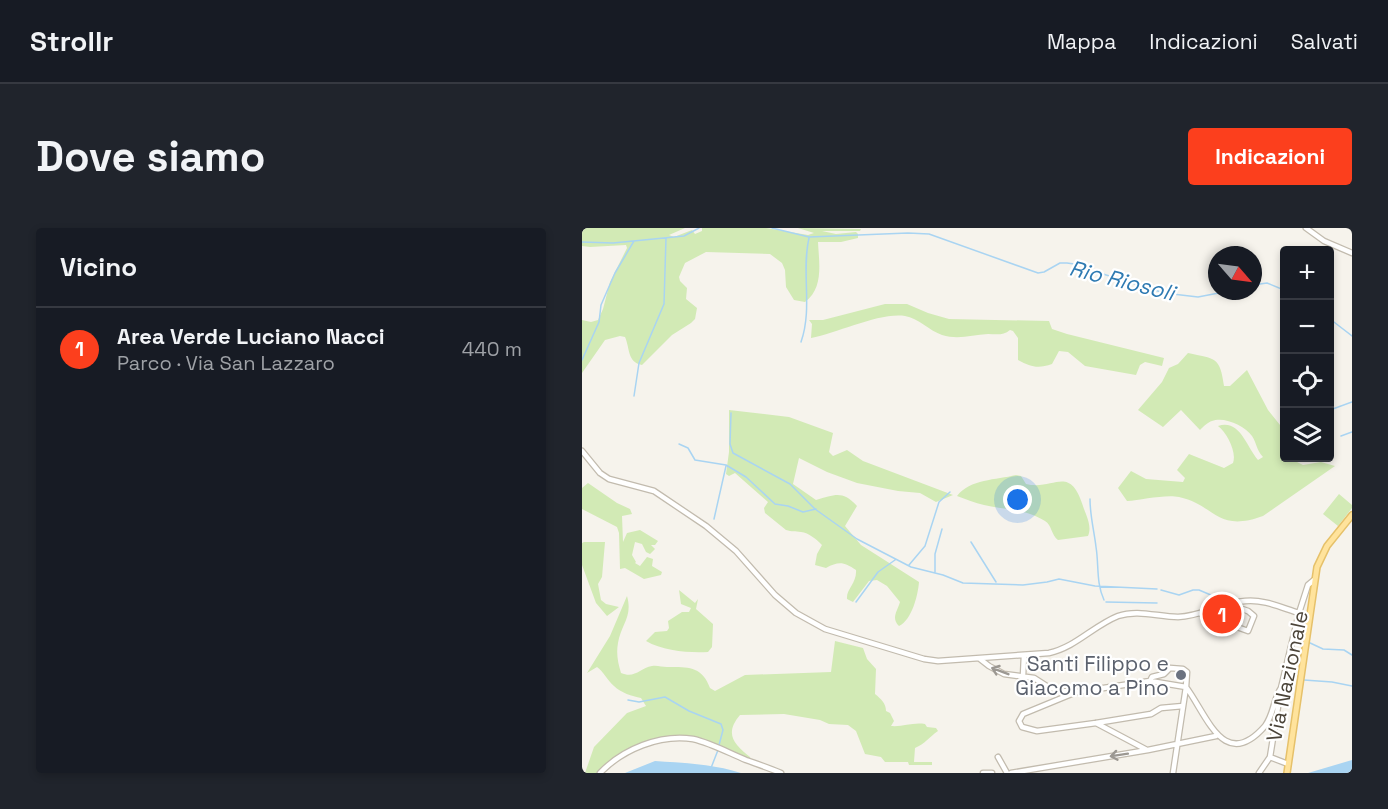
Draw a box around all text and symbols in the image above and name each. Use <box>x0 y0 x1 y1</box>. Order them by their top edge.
text: Strollr <box>30 23 113 59</box>
text: Mappa <box>1047 28 1116 55</box>
text: Indicazioni <box>1149 28 1258 55</box>
text: Salvati <box>1291 28 1358 55</box>
button: Indicazioni <box>1188 128 1352 185</box>
text: Dove siamo <box>36 130 265 183</box>
north arrow <box>1208 246 1262 300</box>
map controls <box>1280 246 1334 462</box>
button: + <box>1280 246 1334 300</box>
text: Vicino <box>60 250 137 284</box>
water label: Rio Riosoli <box>1067 253 1180 307</box>
button: − <box>1280 300 1334 354</box>
text: Area Verde Luciano Nacci <box>117 322 385 350</box>
text: 1 <box>75 336 84 362</box>
text: 440 m <box>462 336 522 362</box>
text: Parco · Via San Lazzaro <box>117 350 335 376</box>
button: locate <box>1280 354 1334 408</box>
button: layers <box>1280 408 1334 462</box>
your location <box>1003 485 1032 514</box>
pin: 1 <box>1202 592 1242 636</box>
street label: Via Nazionale <box>1260 608 1314 744</box>
place label: Santi Filippo e Giacomo a Pino <box>1015 650 1169 701</box>
one-way arrow <box>991 665 1010 676</box>
marker: Santi Filippo e Giacomo a Pino <box>1174 668 1188 682</box>
one-way arrow <box>1110 750 1130 761</box>

